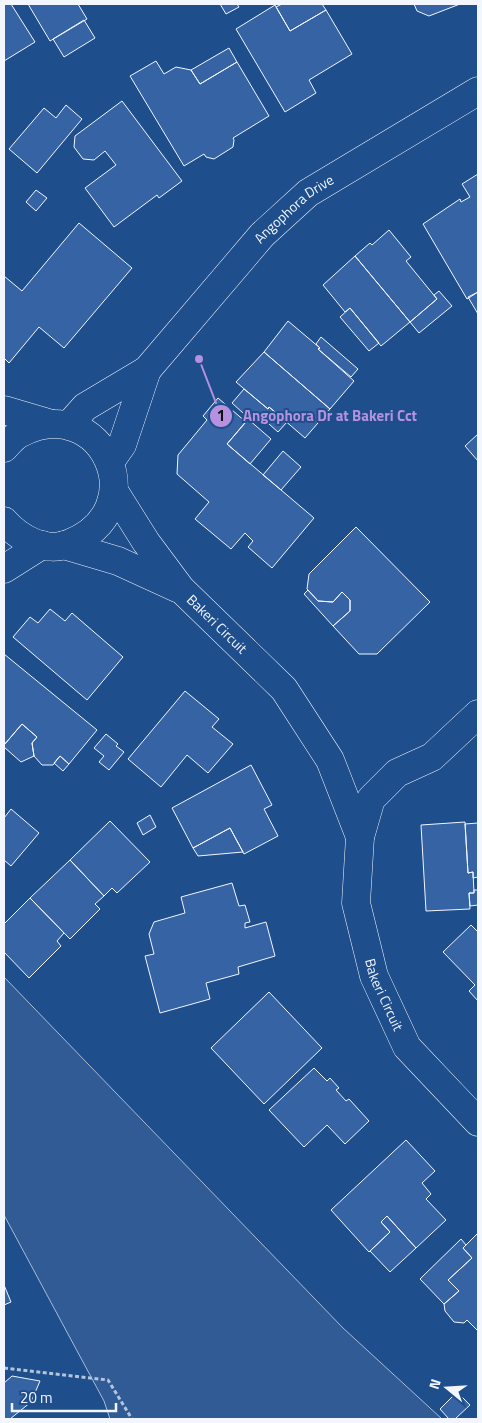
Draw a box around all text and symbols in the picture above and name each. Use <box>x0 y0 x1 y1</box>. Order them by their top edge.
street label: Angophora Drive <box>249 169 337 247</box>
callout: Angophora Dr at Bakeri Cct <box>208 401 427 431</box>
text: 1 <box>217 404 225 427</box>
text: Angophora Dr at Bakeri Cct <box>243 404 418 427</box>
street label: Bakeri Circuit <box>182 589 252 658</box>
street label: Bakeri Circuit <box>360 956 409 1034</box>
north arrow <box>422 1363 472 1413</box>
text: N <box>423 1376 446 1392</box>
scale bar <box>12 1380 116 1412</box>
text: 20 m <box>20 1386 53 1409</box>

